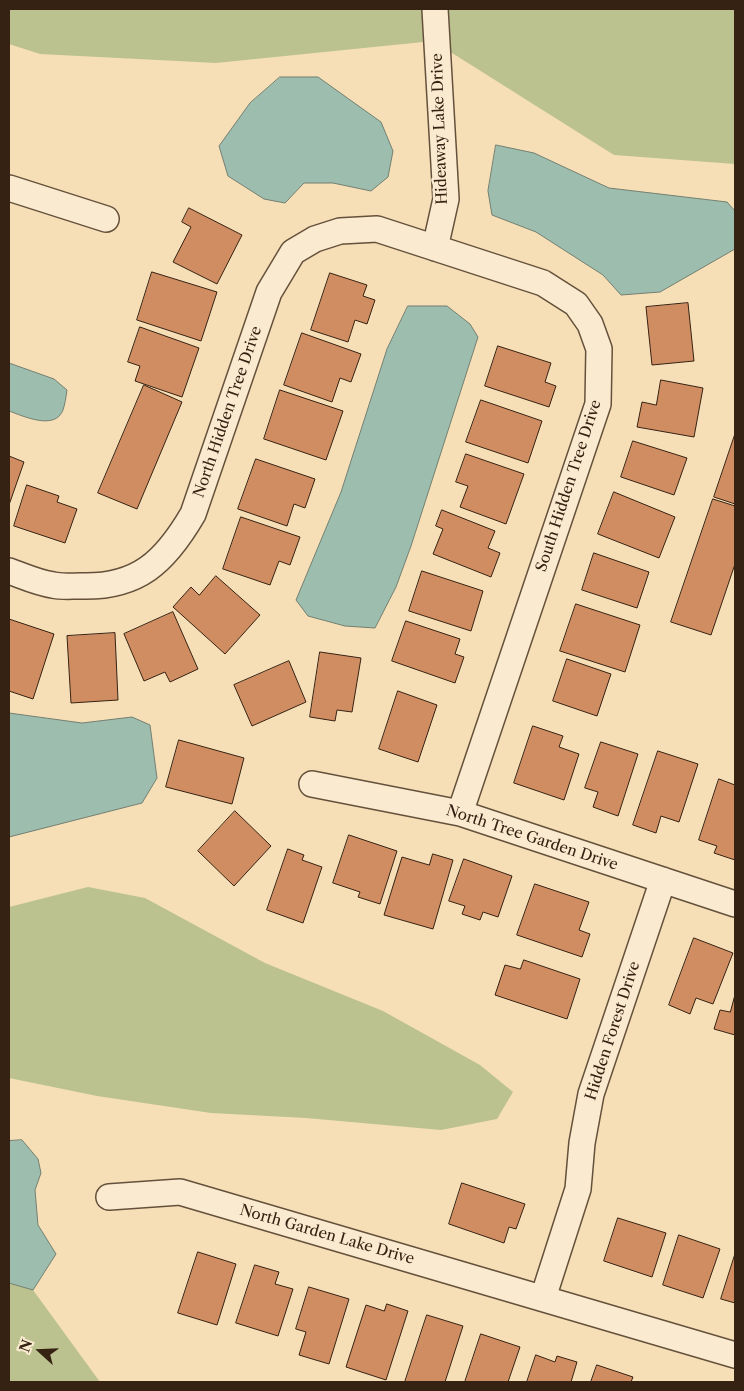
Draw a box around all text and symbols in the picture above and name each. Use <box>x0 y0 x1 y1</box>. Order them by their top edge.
street label: Hideaway Lake Drive <box>428 53 452 205</box>
street label: North Hidden Tree Drive <box>190 324 266 500</box>
street label: South Hidden Tree Drive <box>533 398 605 574</box>
street label: North Tree Garden Drive <box>444 802 620 874</box>
street label: Hidden Forest Drive <box>582 959 644 1103</box>
street label: North Garden Lake Drive <box>238 1201 416 1269</box>
north arrow <box>15 1326 65 1376</box>
text: N <box>15 1337 36 1355</box>

